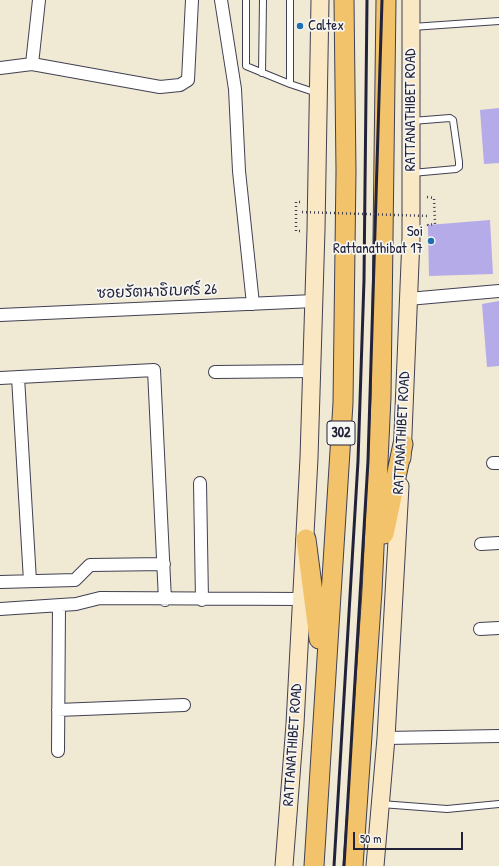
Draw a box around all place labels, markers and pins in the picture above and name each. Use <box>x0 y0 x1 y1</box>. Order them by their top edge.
place label: Caltex <box>308 17 344 35</box>
marker: Caltex <box>295 21 305 31</box>
place label: Soi Rattanathibat 17 <box>333 223 423 258</box>
marker: Soi Rattanathibat 17 <box>426 236 436 246</box>

